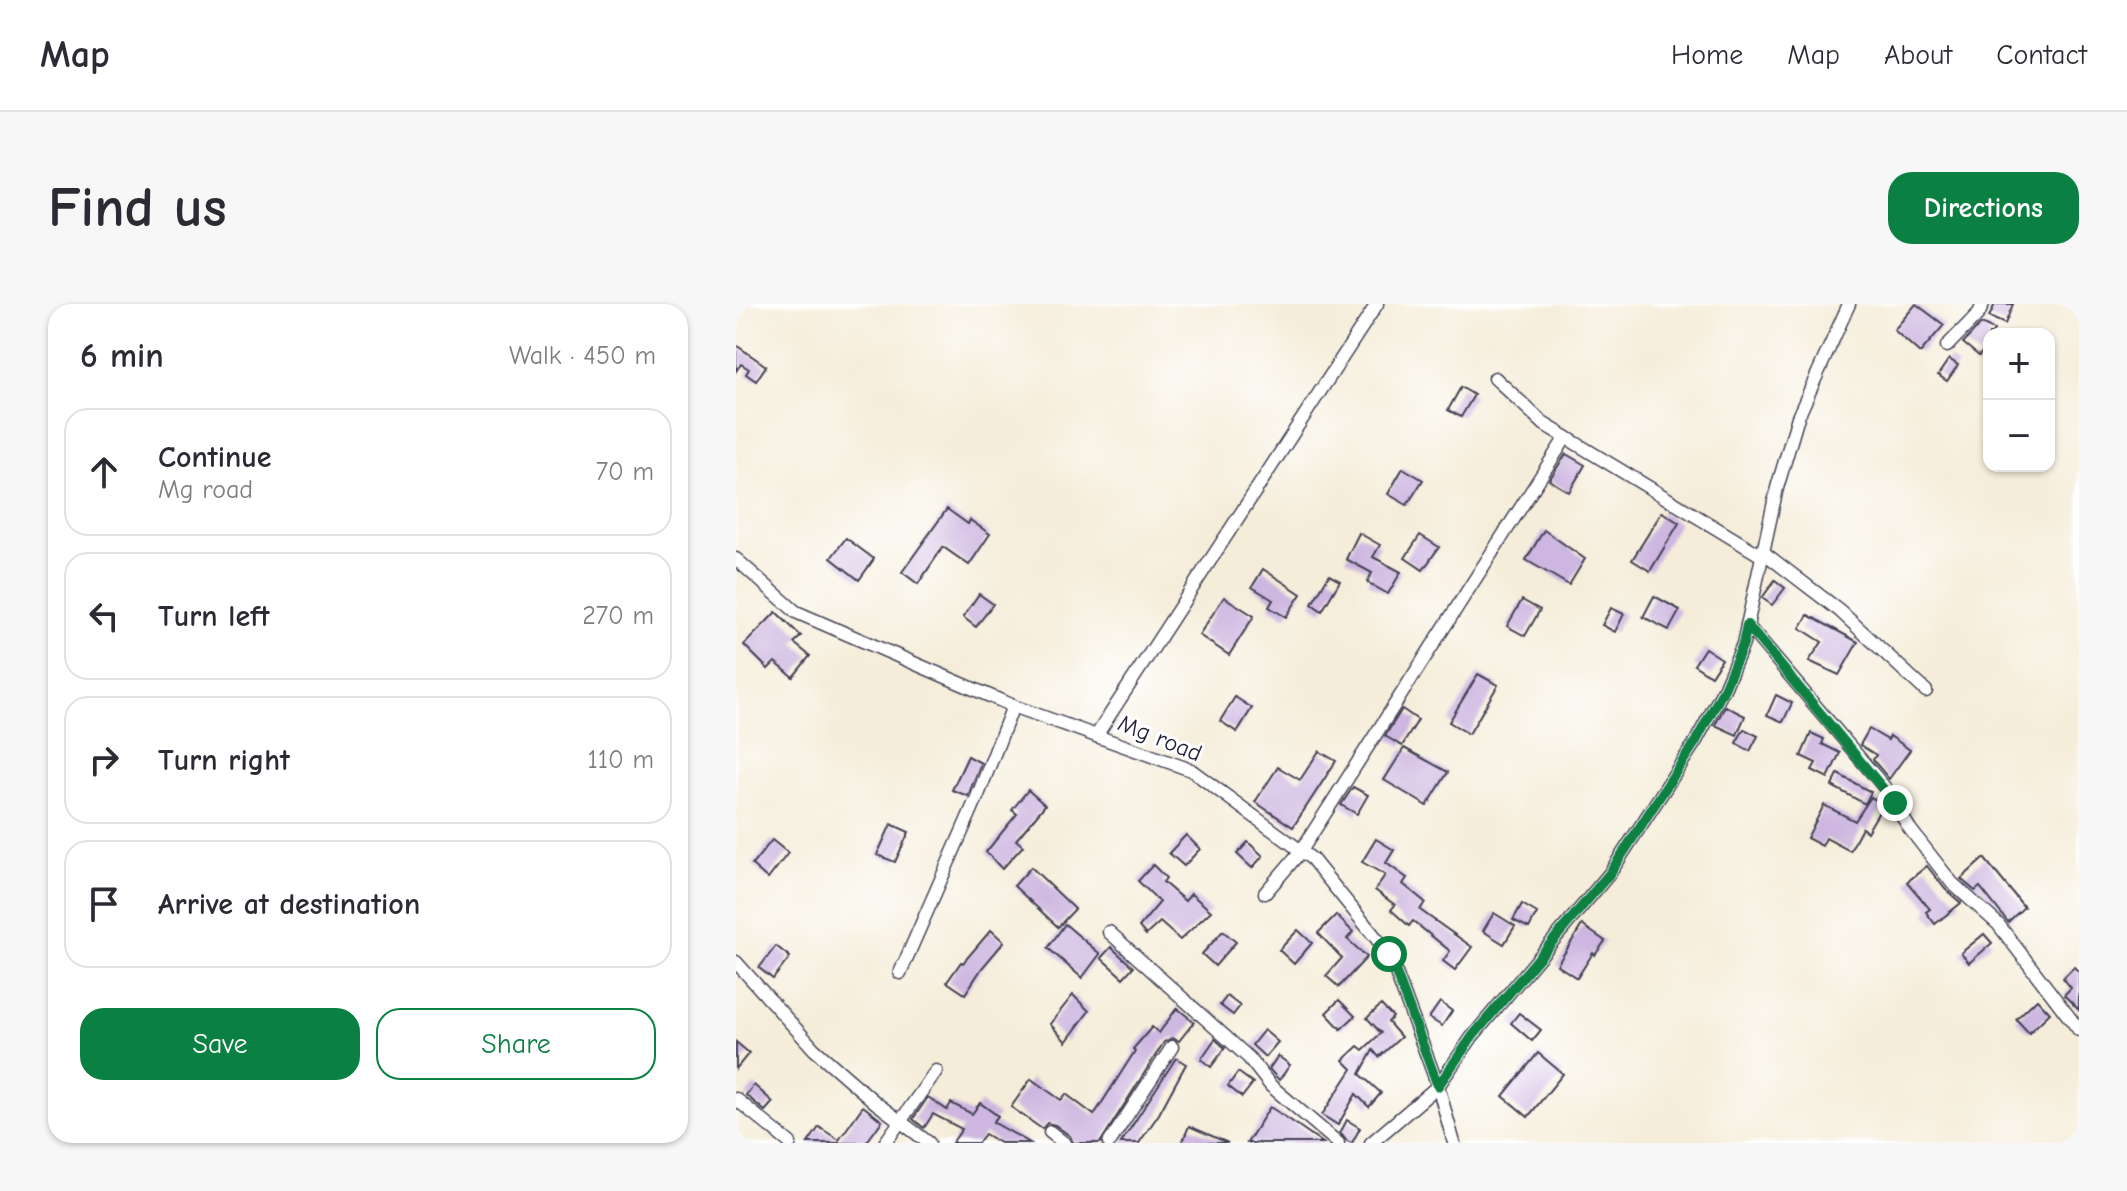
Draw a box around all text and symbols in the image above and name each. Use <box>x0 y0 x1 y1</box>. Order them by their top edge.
text: Map <box>40 33 110 77</box>
text: Home <box>1671 39 1743 71</box>
text: Map <box>1787 39 1840 71</box>
text: About <box>1884 39 1952 71</box>
text: Contact <box>1996 39 2087 71</box>
button: Directions <box>1888 172 2079 244</box>
text: Find us <box>48 176 227 240</box>
map controls <box>1983 328 2055 472</box>
button: + <box>1983 328 2055 400</box>
text: 6 min <box>80 336 164 376</box>
text: Walk · 450 m <box>509 341 656 371</box>
button: − <box>1983 400 2055 472</box>
text: Continue <box>158 440 272 475</box>
icon: ahead <box>82 450 126 494</box>
text: 70 m <box>596 457 654 487</box>
text: Mg road <box>158 475 253 505</box>
icon: left <box>82 594 126 638</box>
text: Turn left <box>158 599 270 634</box>
text: 270 m <box>582 601 654 631</box>
street label: Mg road <box>1114 709 1206 767</box>
icon: right <box>82 738 126 782</box>
text: Turn right <box>158 743 290 778</box>
text: 110 m <box>587 745 654 775</box>
route end <box>1877 785 1913 821</box>
icon: arrive <box>82 882 126 926</box>
text: Arrive at destination <box>158 887 420 922</box>
route start <box>1371 936 1407 972</box>
button: Save <box>80 1008 360 1080</box>
button: Share <box>376 1008 656 1080</box>

